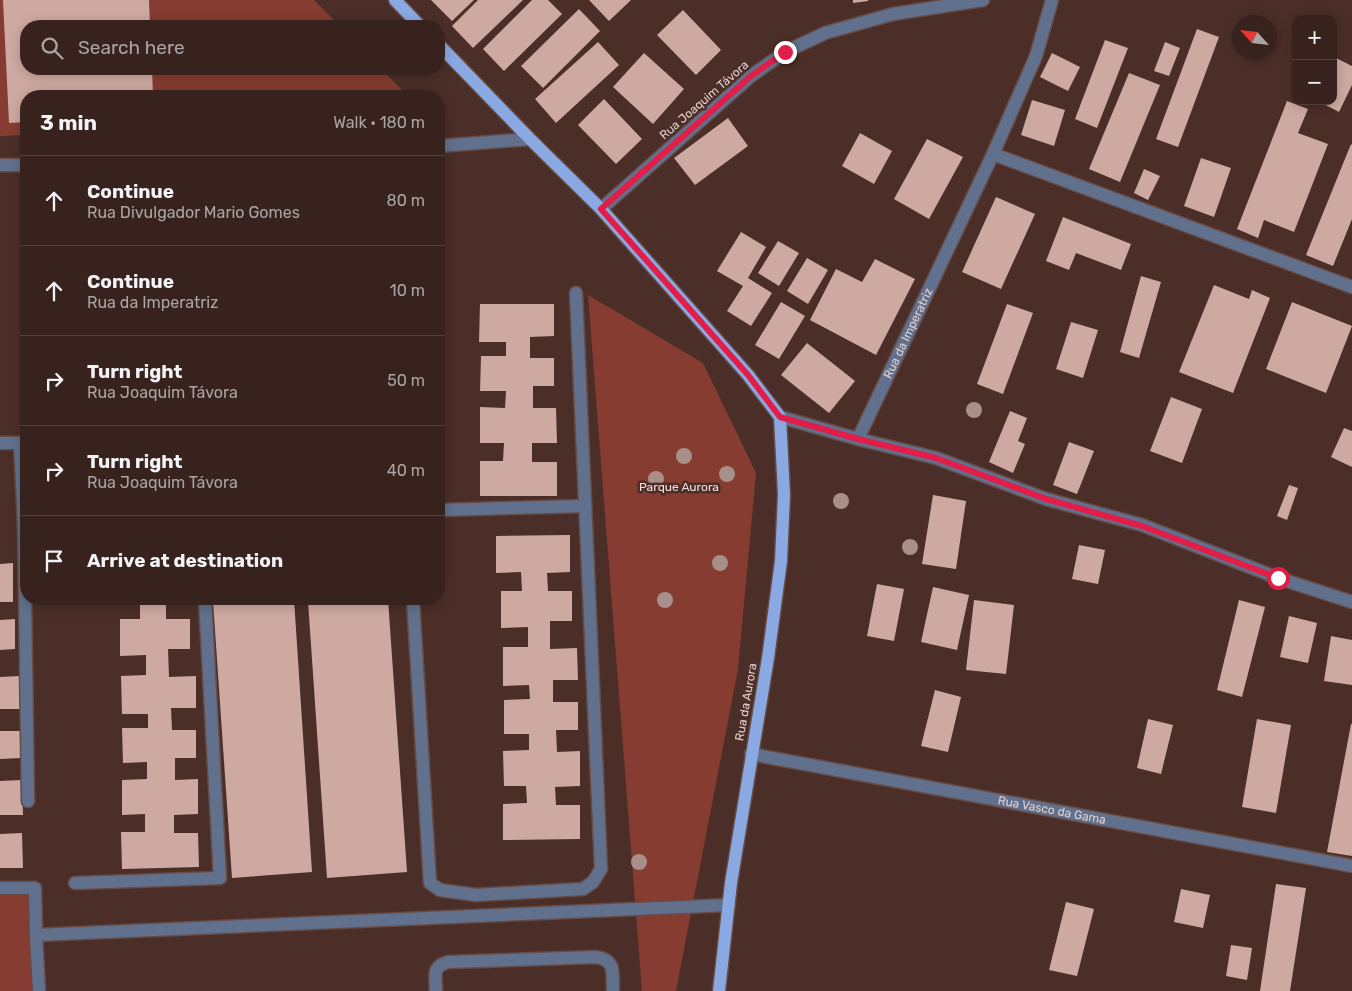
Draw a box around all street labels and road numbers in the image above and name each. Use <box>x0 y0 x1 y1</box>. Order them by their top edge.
street label: Rua Joaquim Távora <box>657 58 751 142</box>
street label: Rua da Imperatriz <box>881 286 935 381</box>
street label: Rua da Aurora <box>732 662 760 742</box>
street label: Rua Vasco da Gama <box>997 793 1107 827</box>

